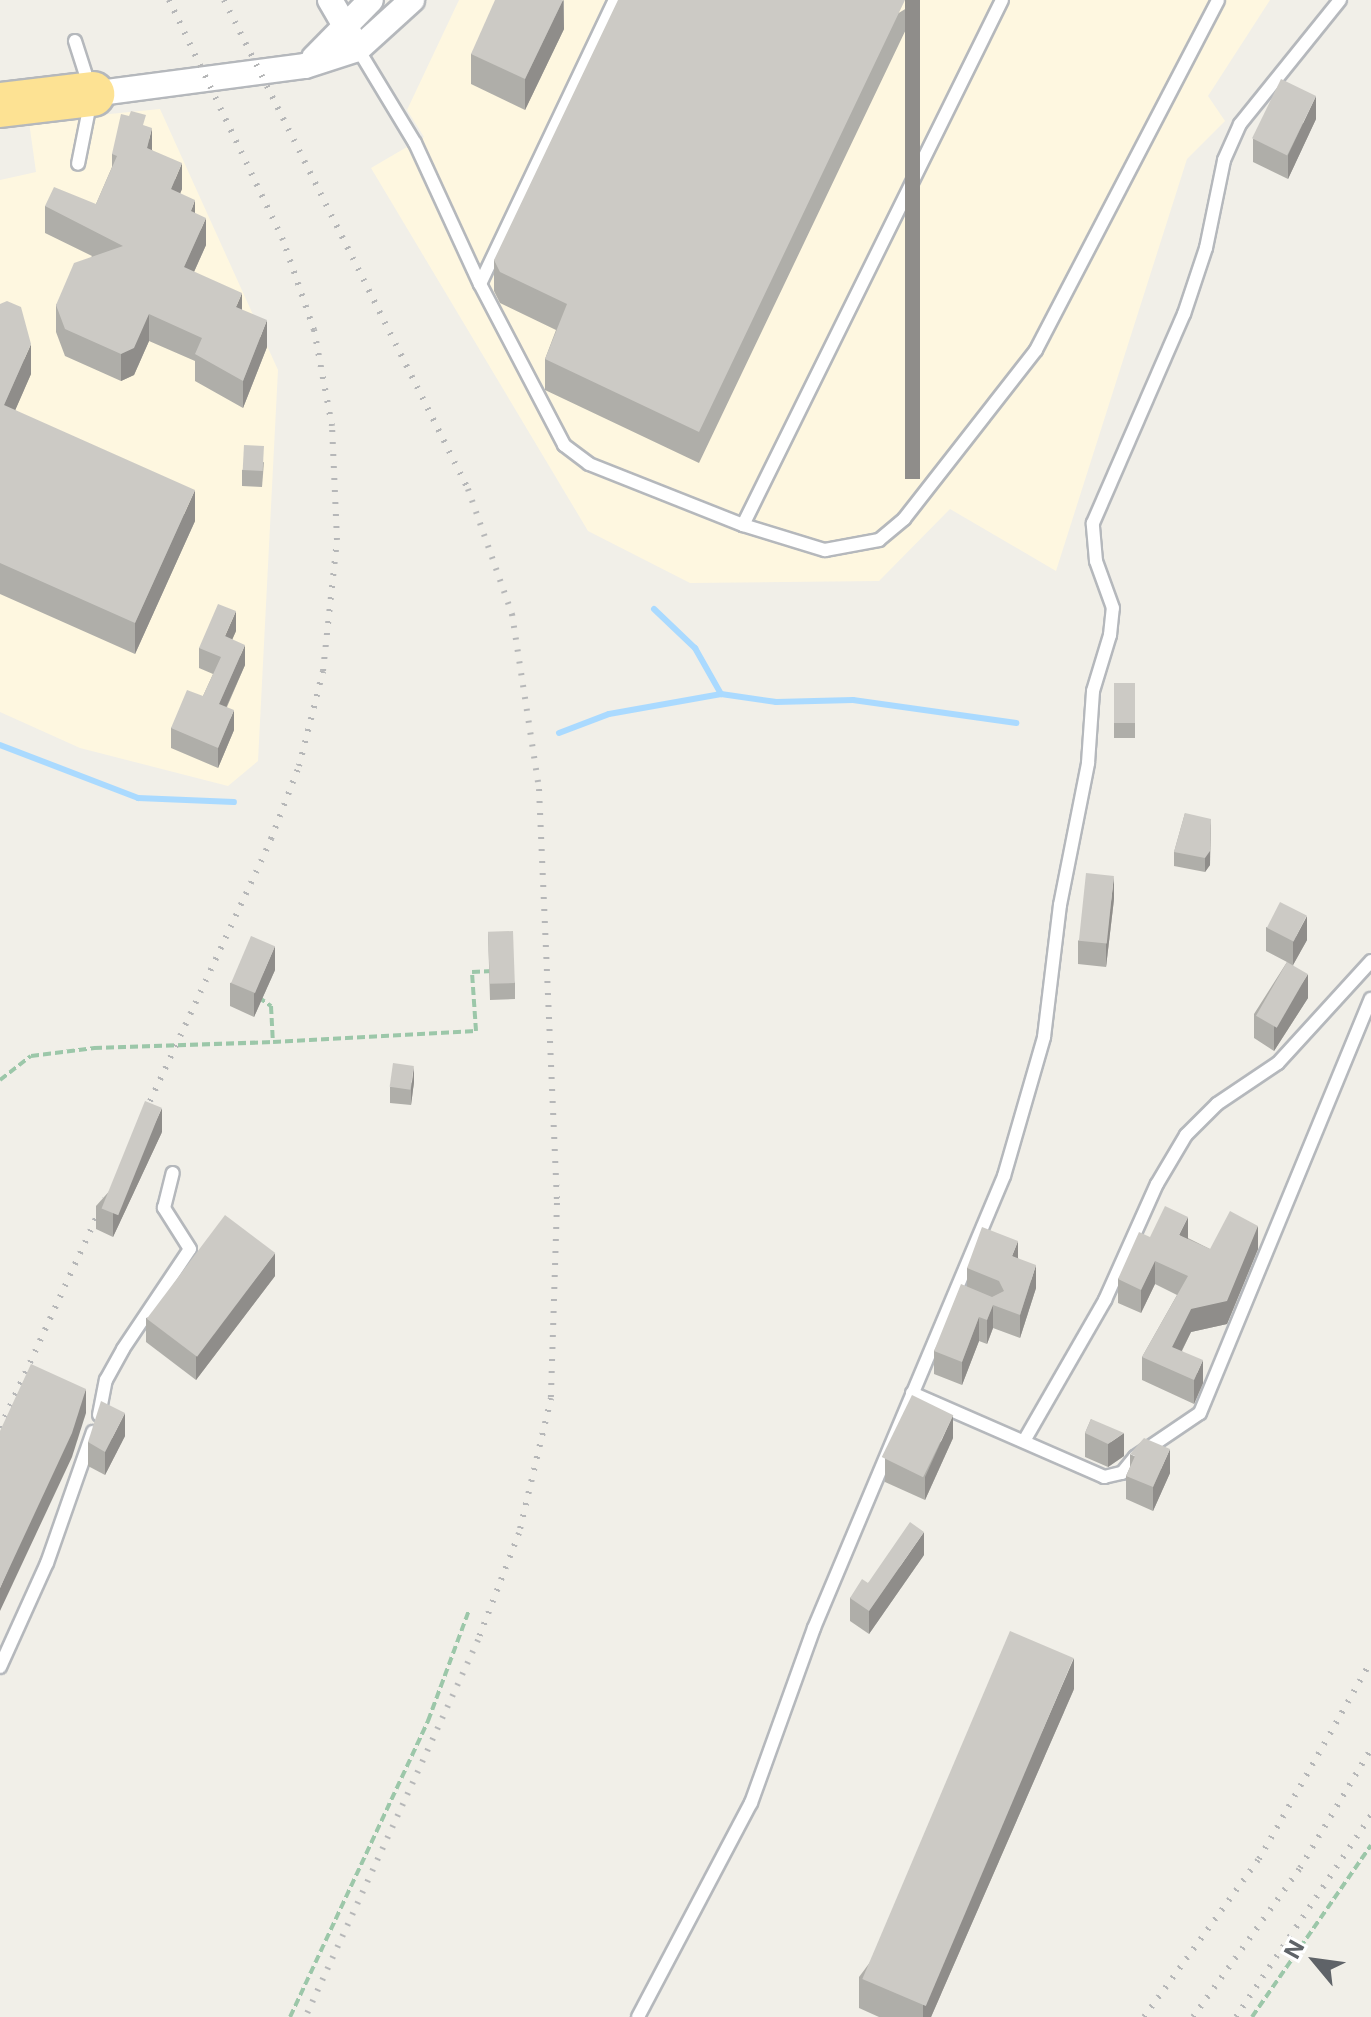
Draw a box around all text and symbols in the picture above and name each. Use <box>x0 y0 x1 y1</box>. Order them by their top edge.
north arrow <box>1275 1921 1355 2001</box>
text: N <box>1279 1936 1309 1963</box>

